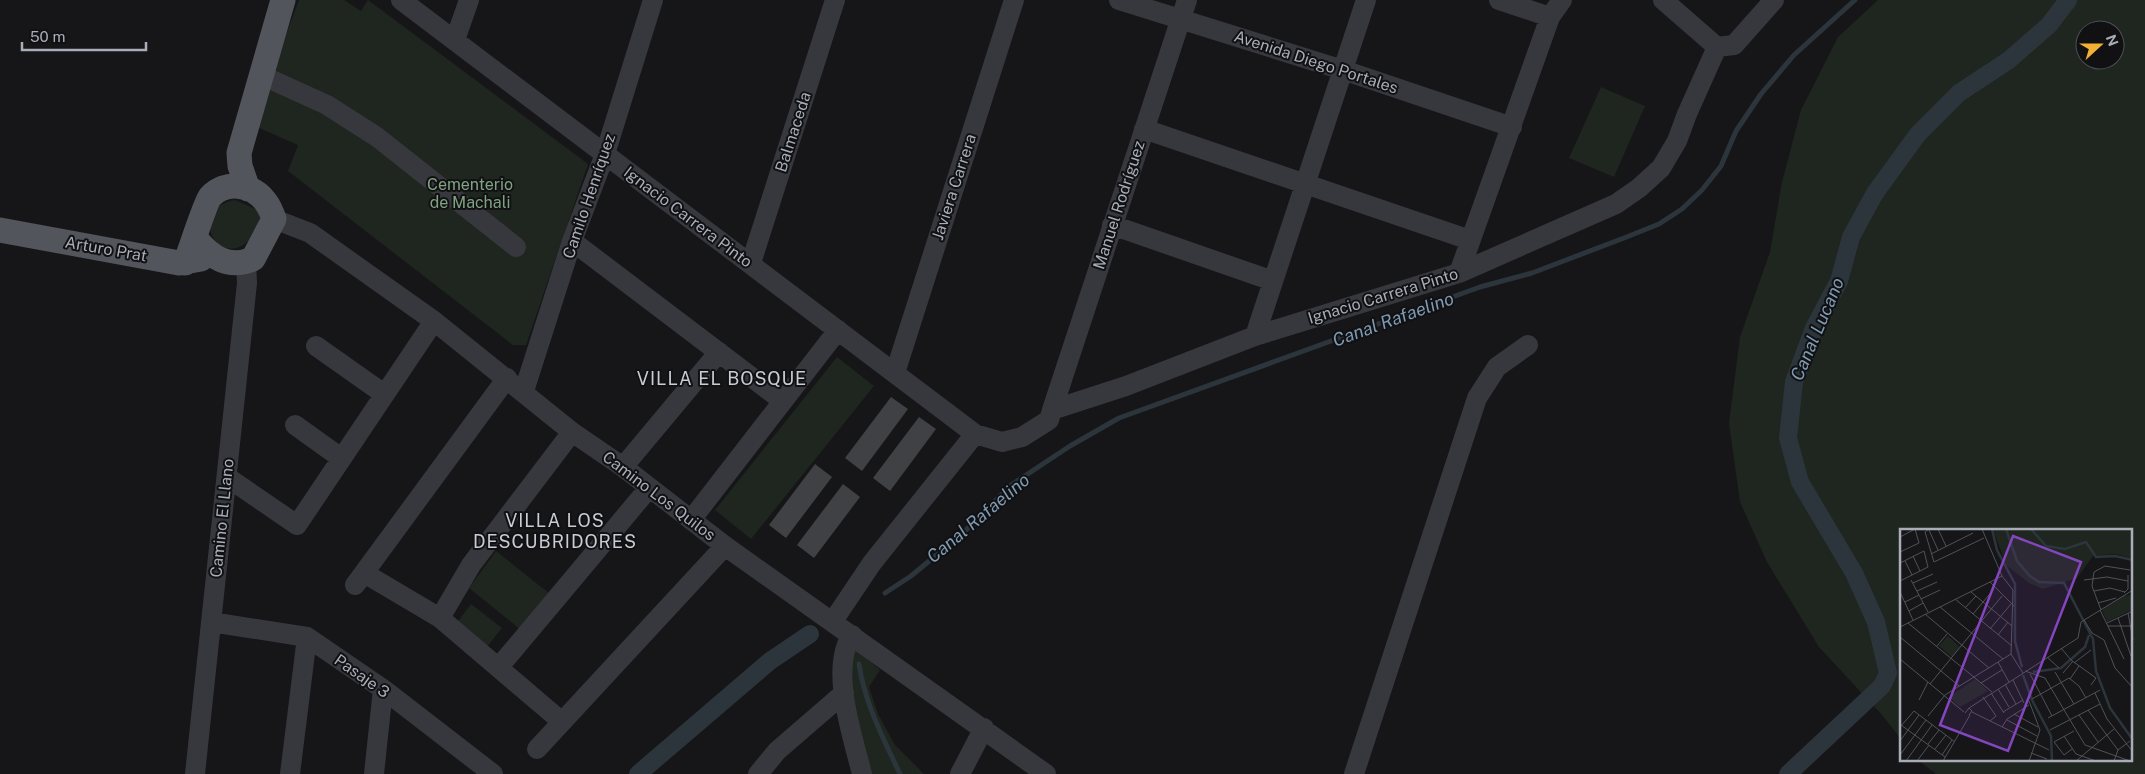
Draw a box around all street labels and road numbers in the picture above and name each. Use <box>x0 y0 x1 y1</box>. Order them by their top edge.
street label: Avenida Diego Portales <box>1232 27 1400 97</box>
street label: Balmaceda <box>771 90 815 174</box>
street label: Camilo Henríquez <box>559 131 619 261</box>
street label: Javiera Carrera <box>928 131 980 243</box>
street label: Manuel Rodríguez <box>1089 138 1149 272</box>
street label: Ignacio Carrera Pinto <box>620 162 756 272</box>
street label: Arturo Prat <box>64 232 148 266</box>
street label: Ignacio Carrera Pinto <box>1306 264 1460 328</box>
street label: Camino Los Quilos <box>599 447 719 545</box>
street label: Camino El Llano <box>206 458 238 578</box>
street label: Pasaje 3 <box>331 650 393 702</box>

